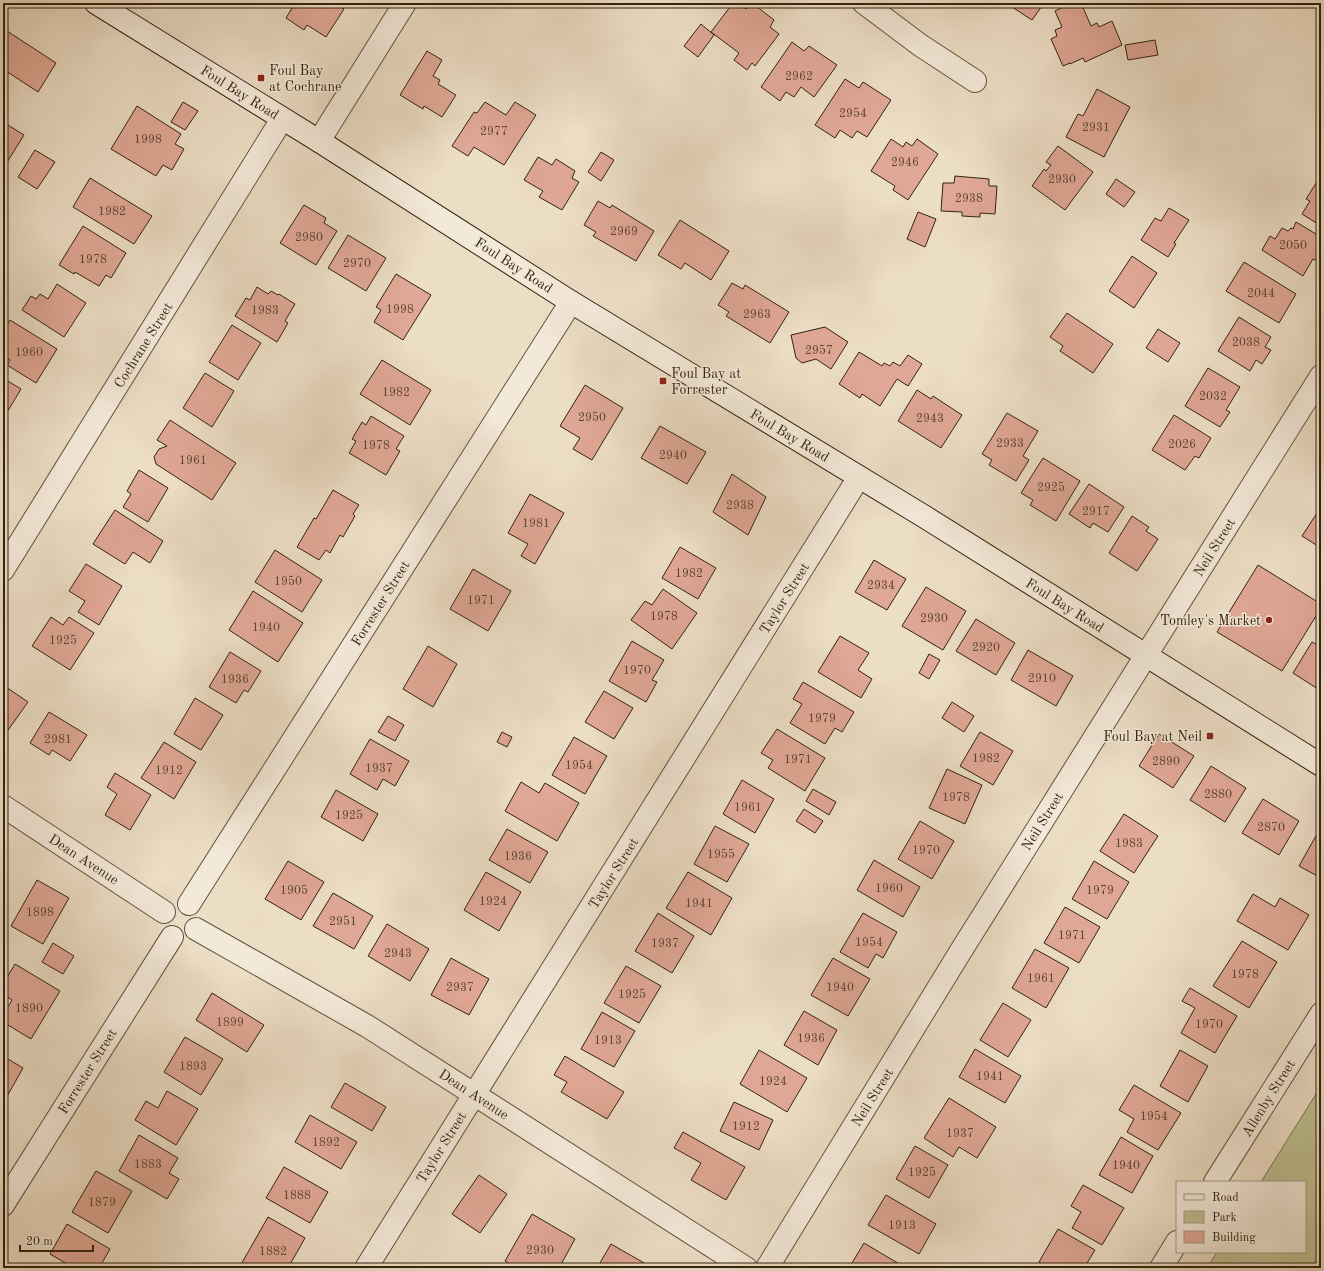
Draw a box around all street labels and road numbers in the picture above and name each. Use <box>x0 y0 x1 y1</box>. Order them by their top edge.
street label: Foul Bay Road <box>198 63 281 122</box>
street label: Foul Bay Road <box>472 236 555 296</box>
street label: Cochrane Street <box>112 300 176 391</box>
street label: Foul Bay Road <box>748 407 831 465</box>
street label: Neil Street <box>1191 516 1238 579</box>
street label: Forrester Street <box>349 558 413 649</box>
street label: Taylor Street <box>757 560 812 637</box>
street label: Foul Bay Road <box>1023 576 1106 635</box>
street label: Neil Street <box>1019 790 1066 853</box>
street label: Dean Avenue <box>46 832 121 888</box>
street label: Taylor Street <box>586 835 641 912</box>
street label: Forrester Street <box>56 1026 120 1117</box>
street label: Allenby Street <box>1240 1057 1298 1140</box>
street label: Neil Street <box>849 1066 896 1129</box>
street label: Dean Avenue <box>436 1067 511 1123</box>
street label: Taylor Street <box>414 1109 469 1186</box>

